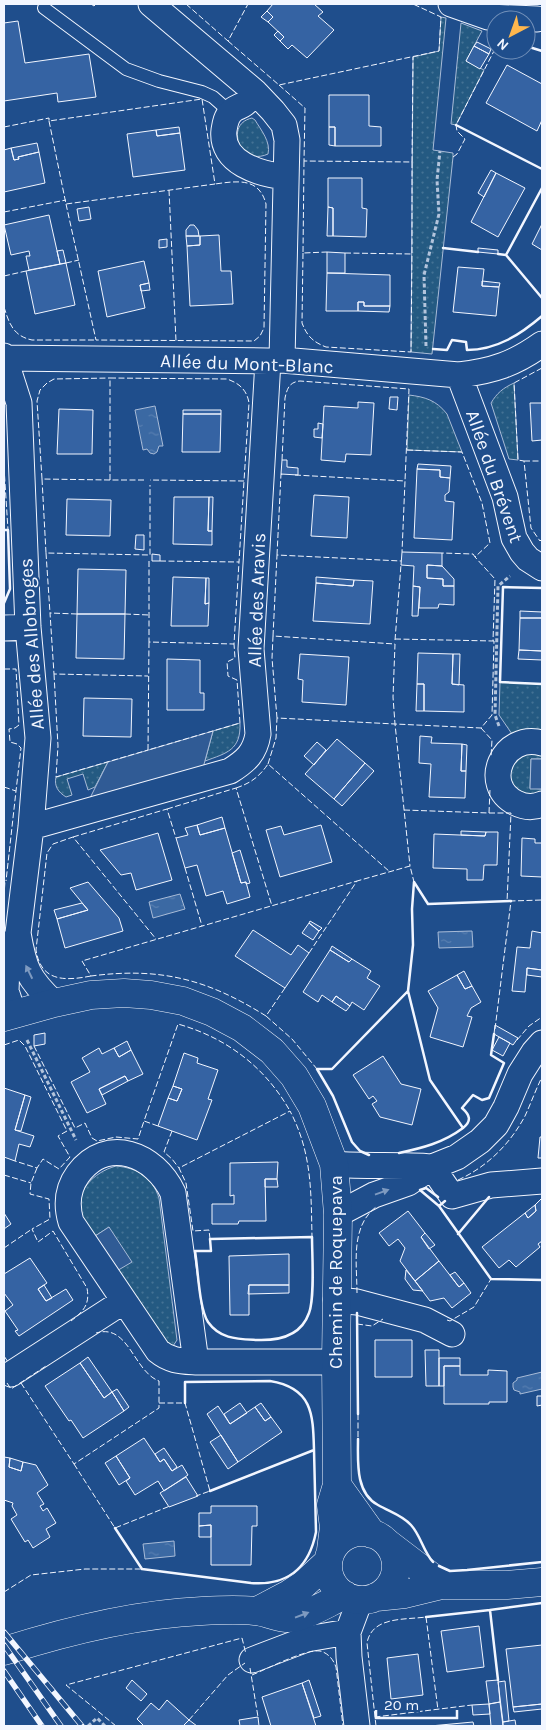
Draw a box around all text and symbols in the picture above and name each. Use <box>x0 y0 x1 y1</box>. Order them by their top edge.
north arrow <box>486 10 536 60</box>
text: N <box>493 35 512 54</box>
street label: Allée du Mont-Blanc <box>160 350 334 378</box>
street label: Allée du Brévent <box>461 407 527 546</box>
street label: Allée des Aravis <box>244 532 270 668</box>
street label: Allée des Allobroges <box>15 557 49 730</box>
one-way arrow <box>25 965 33 979</box>
street label: Chemin de Roquepava <box>325 1175 347 1369</box>
one-way arrow <box>374 1188 389 1195</box>
one-way arrow <box>295 1610 310 1618</box>
scale bar <box>376 1688 457 1720</box>
text: 20 m <box>384 1696 419 1714</box>

